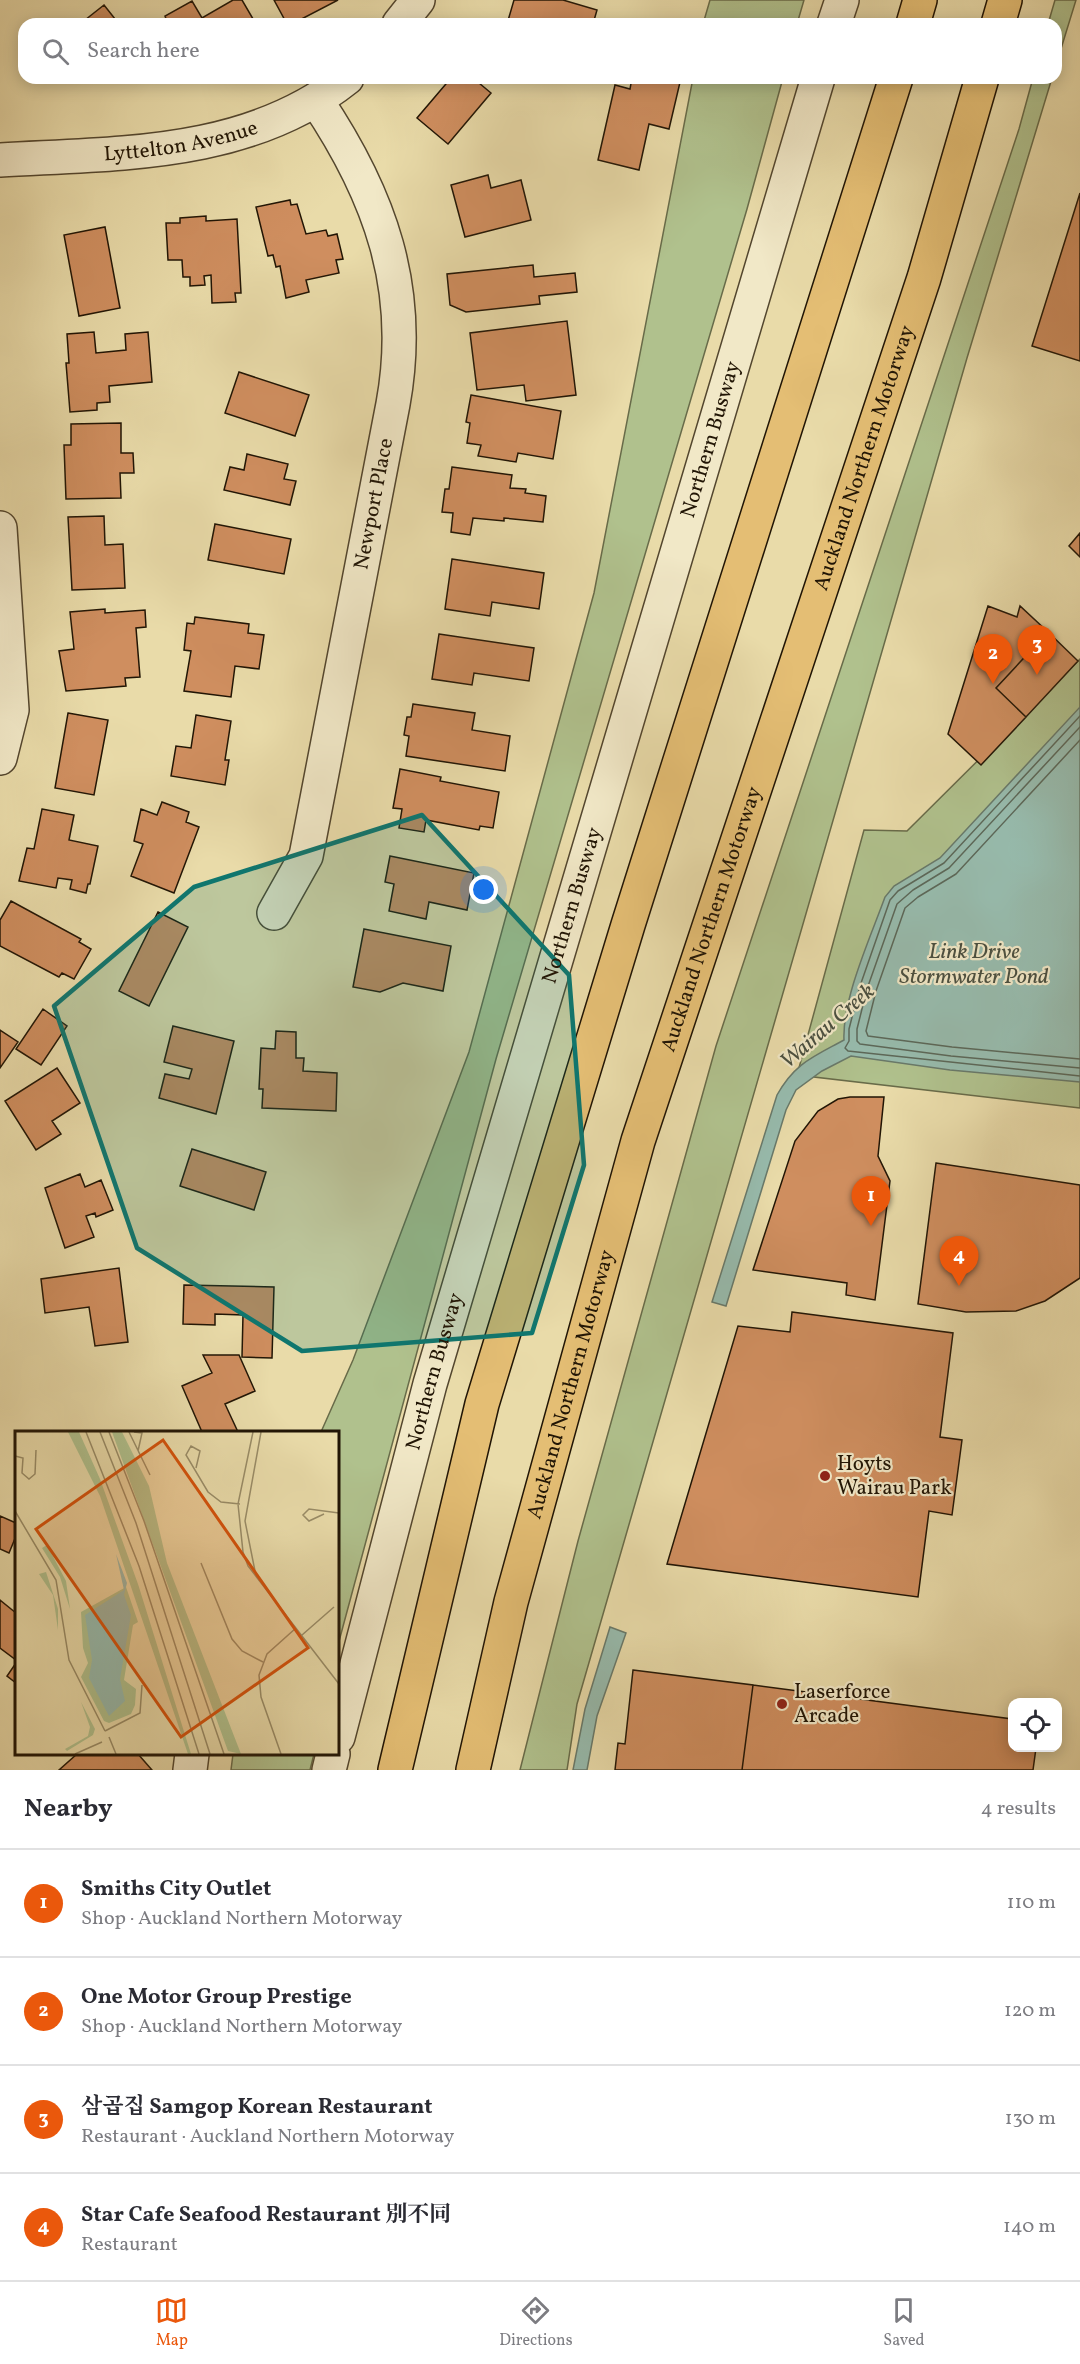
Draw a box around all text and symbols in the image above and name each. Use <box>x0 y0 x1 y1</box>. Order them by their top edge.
search box <box>18 18 1062 84</box>
icon: search <box>39 35 72 68</box>
text: Search here <box>87 36 200 67</box>
street label: Lyttelton Avenue <box>103 113 262 169</box>
street label: Auckland Northern Motorway <box>807 321 922 594</box>
street label: Northern Busway <box>674 357 748 521</box>
street label: Newport Place <box>347 435 401 572</box>
pin: 3 <box>1018 626 1056 675</box>
pin: 2 <box>974 634 1012 684</box>
street label: Auckland Northern Motorway <box>654 782 769 1056</box>
street label: Northern Busway <box>535 823 609 987</box>
your location <box>469 875 498 904</box>
water label: Link Drive Stormwater Pond <box>899 937 1049 993</box>
water label: Wairau Creek <box>774 977 882 1077</box>
pin: 1 <box>852 1176 890 1226</box>
pin: 4 <box>940 1236 978 1286</box>
street label: Auckland Northern Motorway <box>520 1246 622 1522</box>
street label: Northern Busway <box>399 1289 471 1453</box>
inset map <box>15 1431 339 1755</box>
place label: Hoyts Wairau Park <box>837 1450 952 1503</box>
marker: Hoyts Wairau Park <box>818 1469 832 1483</box>
place label: Laserforce Arcade <box>794 1678 890 1731</box>
marker: Laserforce Arcade <box>775 1697 789 1711</box>
map controls <box>1008 1698 1062 1752</box>
button: locate <box>1008 1698 1062 1752</box>
text: Nearby <box>24 1791 113 1827</box>
text: 4 results <box>981 1795 1056 1823</box>
text: Smiths City Outlet <box>81 1874 271 1905</box>
text: 1 <box>39 1889 48 1917</box>
text: 110 m <box>1007 1889 1056 1917</box>
text: Shop · Auckland Northern Motorway <box>81 1905 402 1933</box>
text: One Motor Group Prestige <box>81 1982 352 2013</box>
text: 2 <box>38 1997 49 2025</box>
text: 120 m <box>1004 1997 1056 2025</box>
text: Shop · Auckland Northern Motorway <box>81 2013 402 2041</box>
text: 삼곱집 Samgop Korean Restaurant <box>81 2092 433 2123</box>
text: 3 <box>38 2105 49 2133</box>
text: 130 m <box>1005 2105 1056 2133</box>
text: Restaurant · Auckland Northern Motorway <box>81 2123 454 2151</box>
text: Star Cafe Seafood Restaurant 別不同 <box>81 2200 451 2231</box>
text: 4 <box>37 2213 50 2241</box>
text: 140 m <box>1003 2213 1056 2241</box>
text: Restaurant <box>81 2231 178 2259</box>
tab: Map <box>155 2294 188 2352</box>
tab: Directions <box>499 2294 573 2352</box>
tab: Saved <box>883 2294 925 2352</box>

